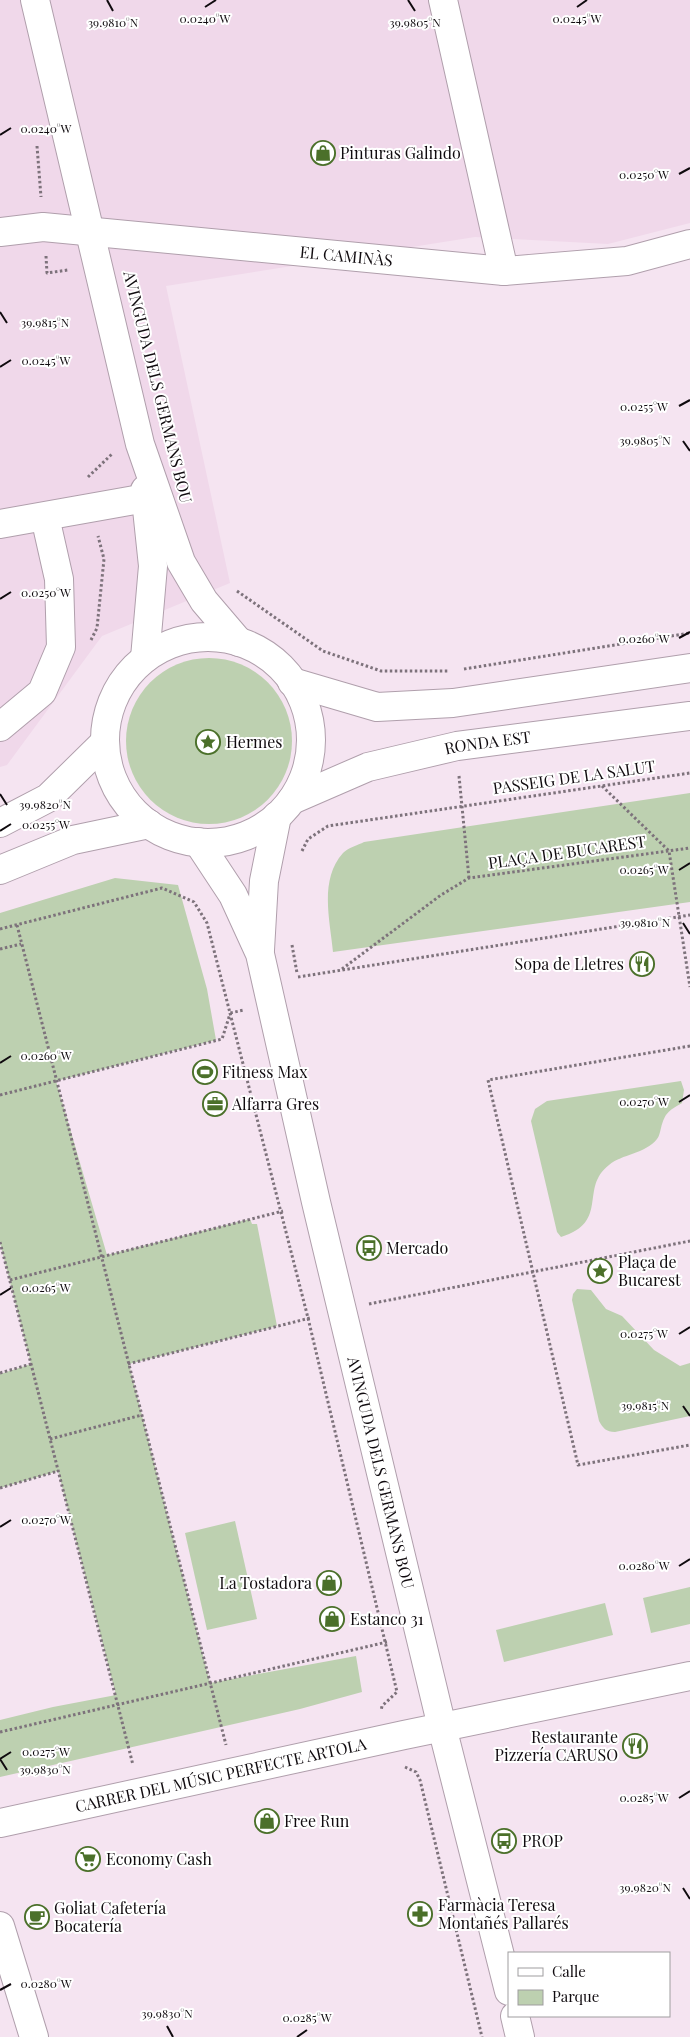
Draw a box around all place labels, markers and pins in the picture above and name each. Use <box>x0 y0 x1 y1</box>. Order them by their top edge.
shop icon: Pinturas Galindo <box>310 140 336 166</box>
place label: Pinturas Galindo <box>340 142 461 163</box>
place icon: Hermes <box>195 729 221 755</box>
place label: Hermes <box>226 731 283 752</box>
restaurant icon: Sopa de Lletres <box>629 951 655 977</box>
place label: Sopa de Lletres <box>515 953 624 974</box>
sports icon: Fitness Max <box>192 1059 218 1085</box>
place label: Fitness Max <box>222 1061 308 1082</box>
office icon: Alfarra Gres <box>202 1091 228 1117</box>
place label: Alfarra Gres <box>231 1093 319 1114</box>
bus stop icon: Mercado <box>356 1235 382 1261</box>
place label: Mercado <box>386 1237 449 1258</box>
place label: Plaça de Bucarest <box>618 1251 681 1290</box>
place icon: Plaça de Bucarest <box>587 1258 613 1284</box>
shop icon: La Tostadora <box>316 1570 342 1596</box>
place label: La Tostadora <box>219 1572 312 1593</box>
shop icon: Estanco 31 <box>319 1606 345 1632</box>
place label: Estanco 31 <box>350 1608 424 1629</box>
place label: Restaurante Pizzería CARUSO <box>495 1726 618 1765</box>
restaurant icon: Restaurante Pizzería CARUSO <box>622 1733 648 1759</box>
shop icon: Free Run <box>254 1808 280 1834</box>
place label: Free Run <box>284 1810 350 1831</box>
bus stop icon: PROP <box>491 1828 517 1854</box>
place label: PROP <box>522 1830 563 1851</box>
supermarket icon: Economy Cash <box>75 1846 101 1872</box>
place label: Economy Cash <box>106 1848 212 1869</box>
place label: Farmàcia Teresa Montañés Pallarés <box>438 1894 569 1933</box>
place label: Goliat Cafetería Bocatería <box>54 1897 166 1936</box>
pharmacy icon: Farmàcia Teresa Montañés Pallarés <box>407 1901 433 1927</box>
cafe icon: Goliat Cafetería Bocatería <box>24 1904 50 1930</box>

